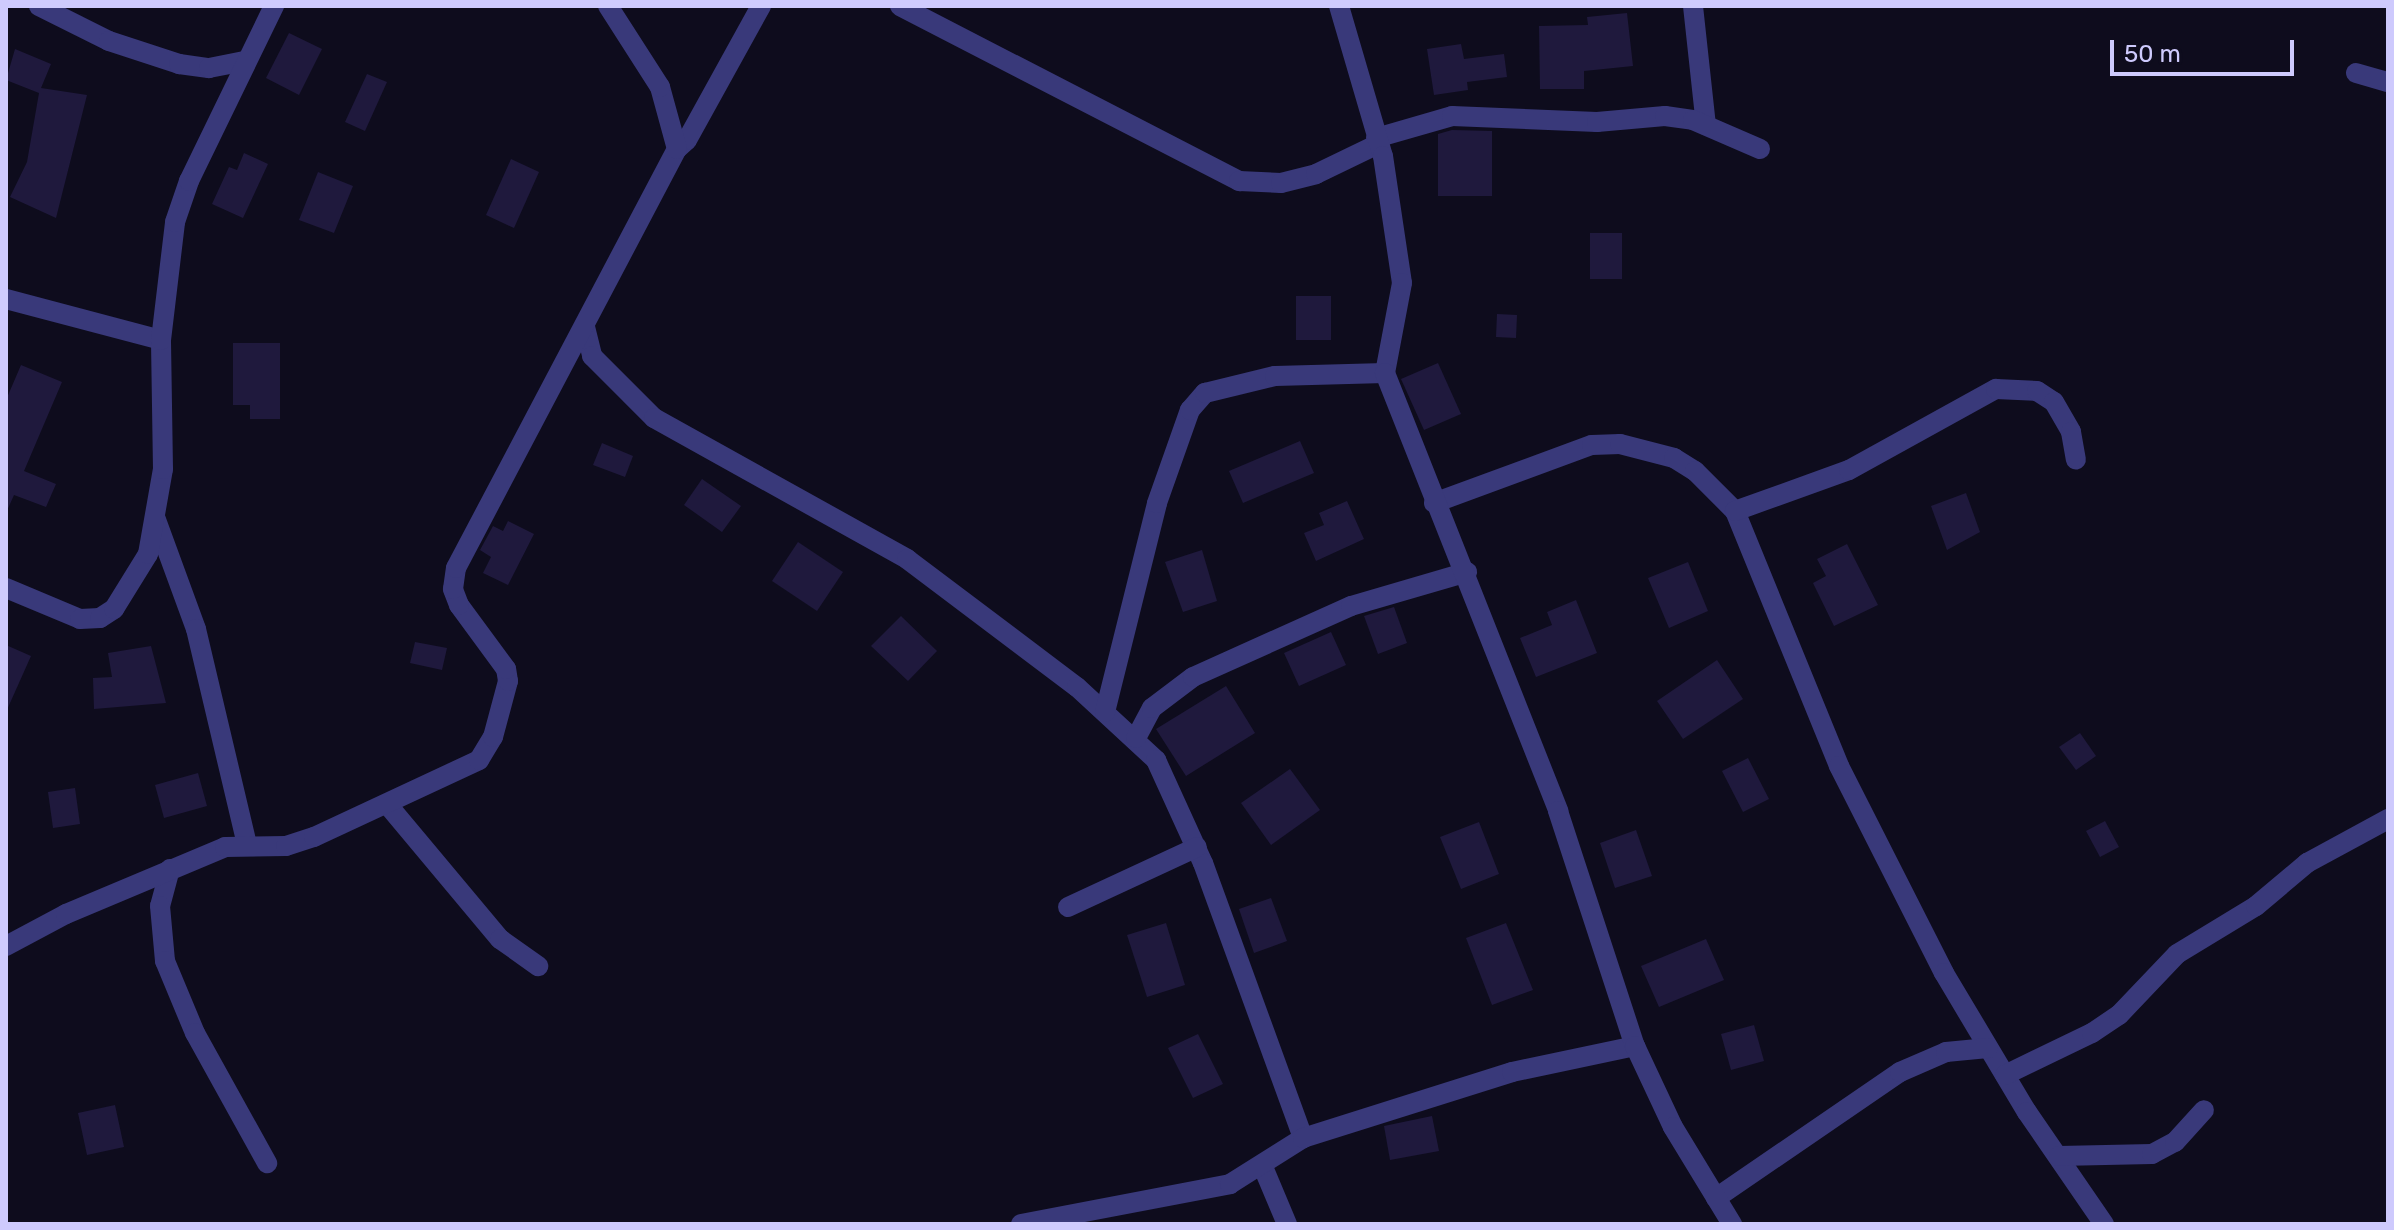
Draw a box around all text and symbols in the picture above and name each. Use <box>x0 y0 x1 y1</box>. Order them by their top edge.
scale bar <box>2114 24 2298 74</box>
text: 50 m <box>2124 40 2181 68</box>

